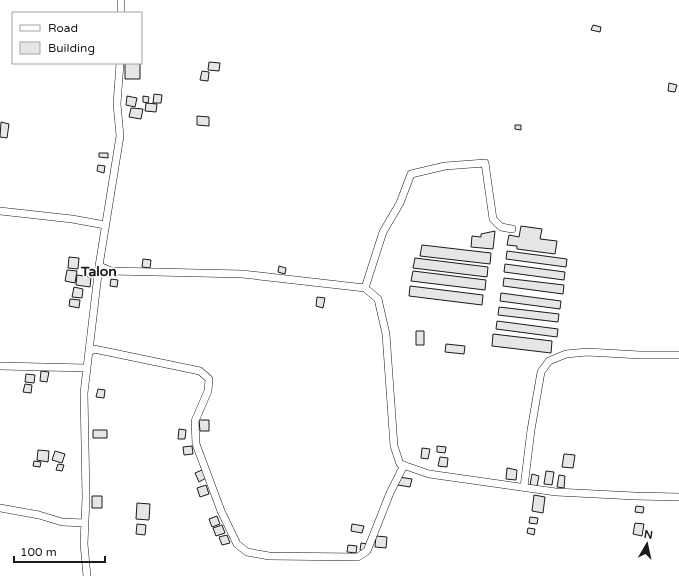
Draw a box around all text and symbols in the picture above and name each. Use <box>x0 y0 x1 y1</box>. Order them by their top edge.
legend <box>12 12 142 64</box>
text: Road <box>48 21 78 35</box>
text: Building <box>48 41 95 55</box>
district label: Talon <box>80 263 117 280</box>
north arrow <box>627 524 667 564</box>
text: N <box>643 528 654 542</box>
scale bar <box>14 538 105 564</box>
text: 100 m <box>20 545 57 559</box>

